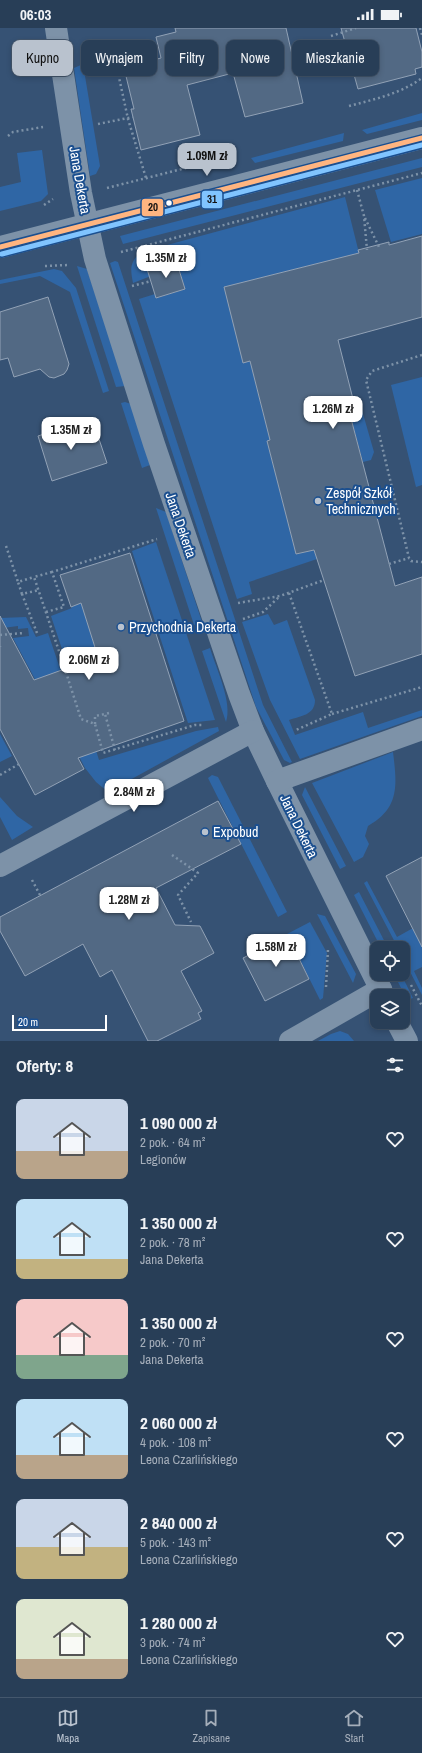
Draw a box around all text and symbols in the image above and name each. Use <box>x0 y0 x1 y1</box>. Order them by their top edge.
text: 06:03 <box>20 4 51 25</box>
chip: Kupno <box>12 40 73 76</box>
chip: Wynajem <box>81 40 157 76</box>
chip: Filtry <box>165 40 218 76</box>
chip: Nowe <box>226 40 284 76</box>
chip: Mieszkanie <box>292 40 379 76</box>
pin: 1.09M zł <box>166 143 248 177</box>
street label: Jana Dekerta <box>65 145 95 216</box>
text: 1.09M zł <box>187 147 227 164</box>
line badge: 31 <box>201 190 223 209</box>
text: 31 <box>207 192 217 206</box>
line badge: 20 <box>141 198 164 217</box>
unlabelled marker <box>164 198 174 208</box>
text: 20 <box>148 200 158 214</box>
pin: 1.35M zł <box>125 245 207 279</box>
text: 1.35M zł <box>146 249 186 266</box>
pin: 1.26M zł <box>292 396 374 430</box>
text: 1.26M zł <box>313 400 353 417</box>
pin: 1.35M zł <box>30 417 112 451</box>
text: 1.35M zł <box>51 421 91 438</box>
place label: Zespół Szkół Technicznych <box>326 484 396 518</box>
street label: Jana Dekerta <box>161 490 201 561</box>
marker: Zespół Szkół Technicznych <box>313 496 323 506</box>
place label: Przychodnia Dekerta <box>129 618 237 636</box>
marker: Przychodnia Dekerta <box>116 622 126 632</box>
pin: 2.06M zł <box>48 647 130 681</box>
text: 2.06M zł <box>69 651 109 668</box>
pin: 2.84M zł <box>93 779 175 813</box>
text: 2.84M zł <box>114 783 154 800</box>
street label: Jana Dekerta <box>276 791 322 861</box>
place label: Expobud <box>213 823 258 841</box>
marker: Expobud <box>200 827 210 837</box>
pin: 1.28M zł <box>88 887 170 921</box>
text: 1.28M zł <box>109 891 149 908</box>
pin: 1.58M zł <box>235 934 317 968</box>
text: 1.58M zł <box>256 938 296 955</box>
map controls <box>370 941 410 1029</box>
button: locate <box>370 941 410 981</box>
button: layers <box>370 989 410 1029</box>
scale bar <box>12 1013 107 1032</box>
text: 20 m <box>18 1015 38 1029</box>
text: Oferty: 8 <box>16 1054 73 1077</box>
icon: filters <box>384 1054 406 1076</box>
text: 1 090 000 zł <box>140 1111 217 1134</box>
icon: home <box>48 1115 96 1163</box>
icon: heart <box>384 1128 406 1150</box>
text: 2 pok. · 64 m² <box>140 1134 205 1151</box>
text: Legionów <box>140 1151 186 1168</box>
text: 1 350 000 zł <box>140 1211 217 1234</box>
icon: home <box>48 1215 96 1263</box>
icon: heart <box>384 1228 406 1250</box>
text: 2 pok. · 78 m² <box>140 1234 205 1251</box>
text: Jana Dekerta <box>140 1251 203 1268</box>
text: 1 350 000 zł <box>140 1311 217 1334</box>
icon: home <box>48 1315 96 1363</box>
icon: heart <box>384 1328 406 1350</box>
text: 2 pok. · 70 m² <box>140 1334 205 1351</box>
text: Jana Dekerta <box>140 1351 203 1368</box>
text: 2 060 000 zł <box>140 1411 217 1434</box>
icon: home <box>48 1415 96 1463</box>
icon: heart <box>384 1428 406 1450</box>
text: 4 pok. · 108 m² <box>140 1434 211 1451</box>
text: Leona Czarlińskiego <box>140 1451 238 1468</box>
text: 2 840 000 zł <box>140 1511 217 1534</box>
icon: home <box>48 1515 96 1563</box>
icon: heart <box>384 1528 406 1550</box>
text: 5 pok. · 143 m² <box>140 1534 211 1551</box>
text: Leona Czarlińskiego <box>140 1551 238 1568</box>
text: 1 280 000 zł <box>140 1611 217 1634</box>
icon: home <box>48 1615 96 1663</box>
icon: heart <box>384 1628 406 1650</box>
text: 3 pok. · 74 m² <box>140 1634 205 1651</box>
text: Leona Czarlińskiego <box>140 1651 238 1668</box>
tab: Mapa <box>57 1707 79 1745</box>
tab: Zapisane <box>192 1707 230 1745</box>
tab: Start <box>343 1707 365 1745</box>

